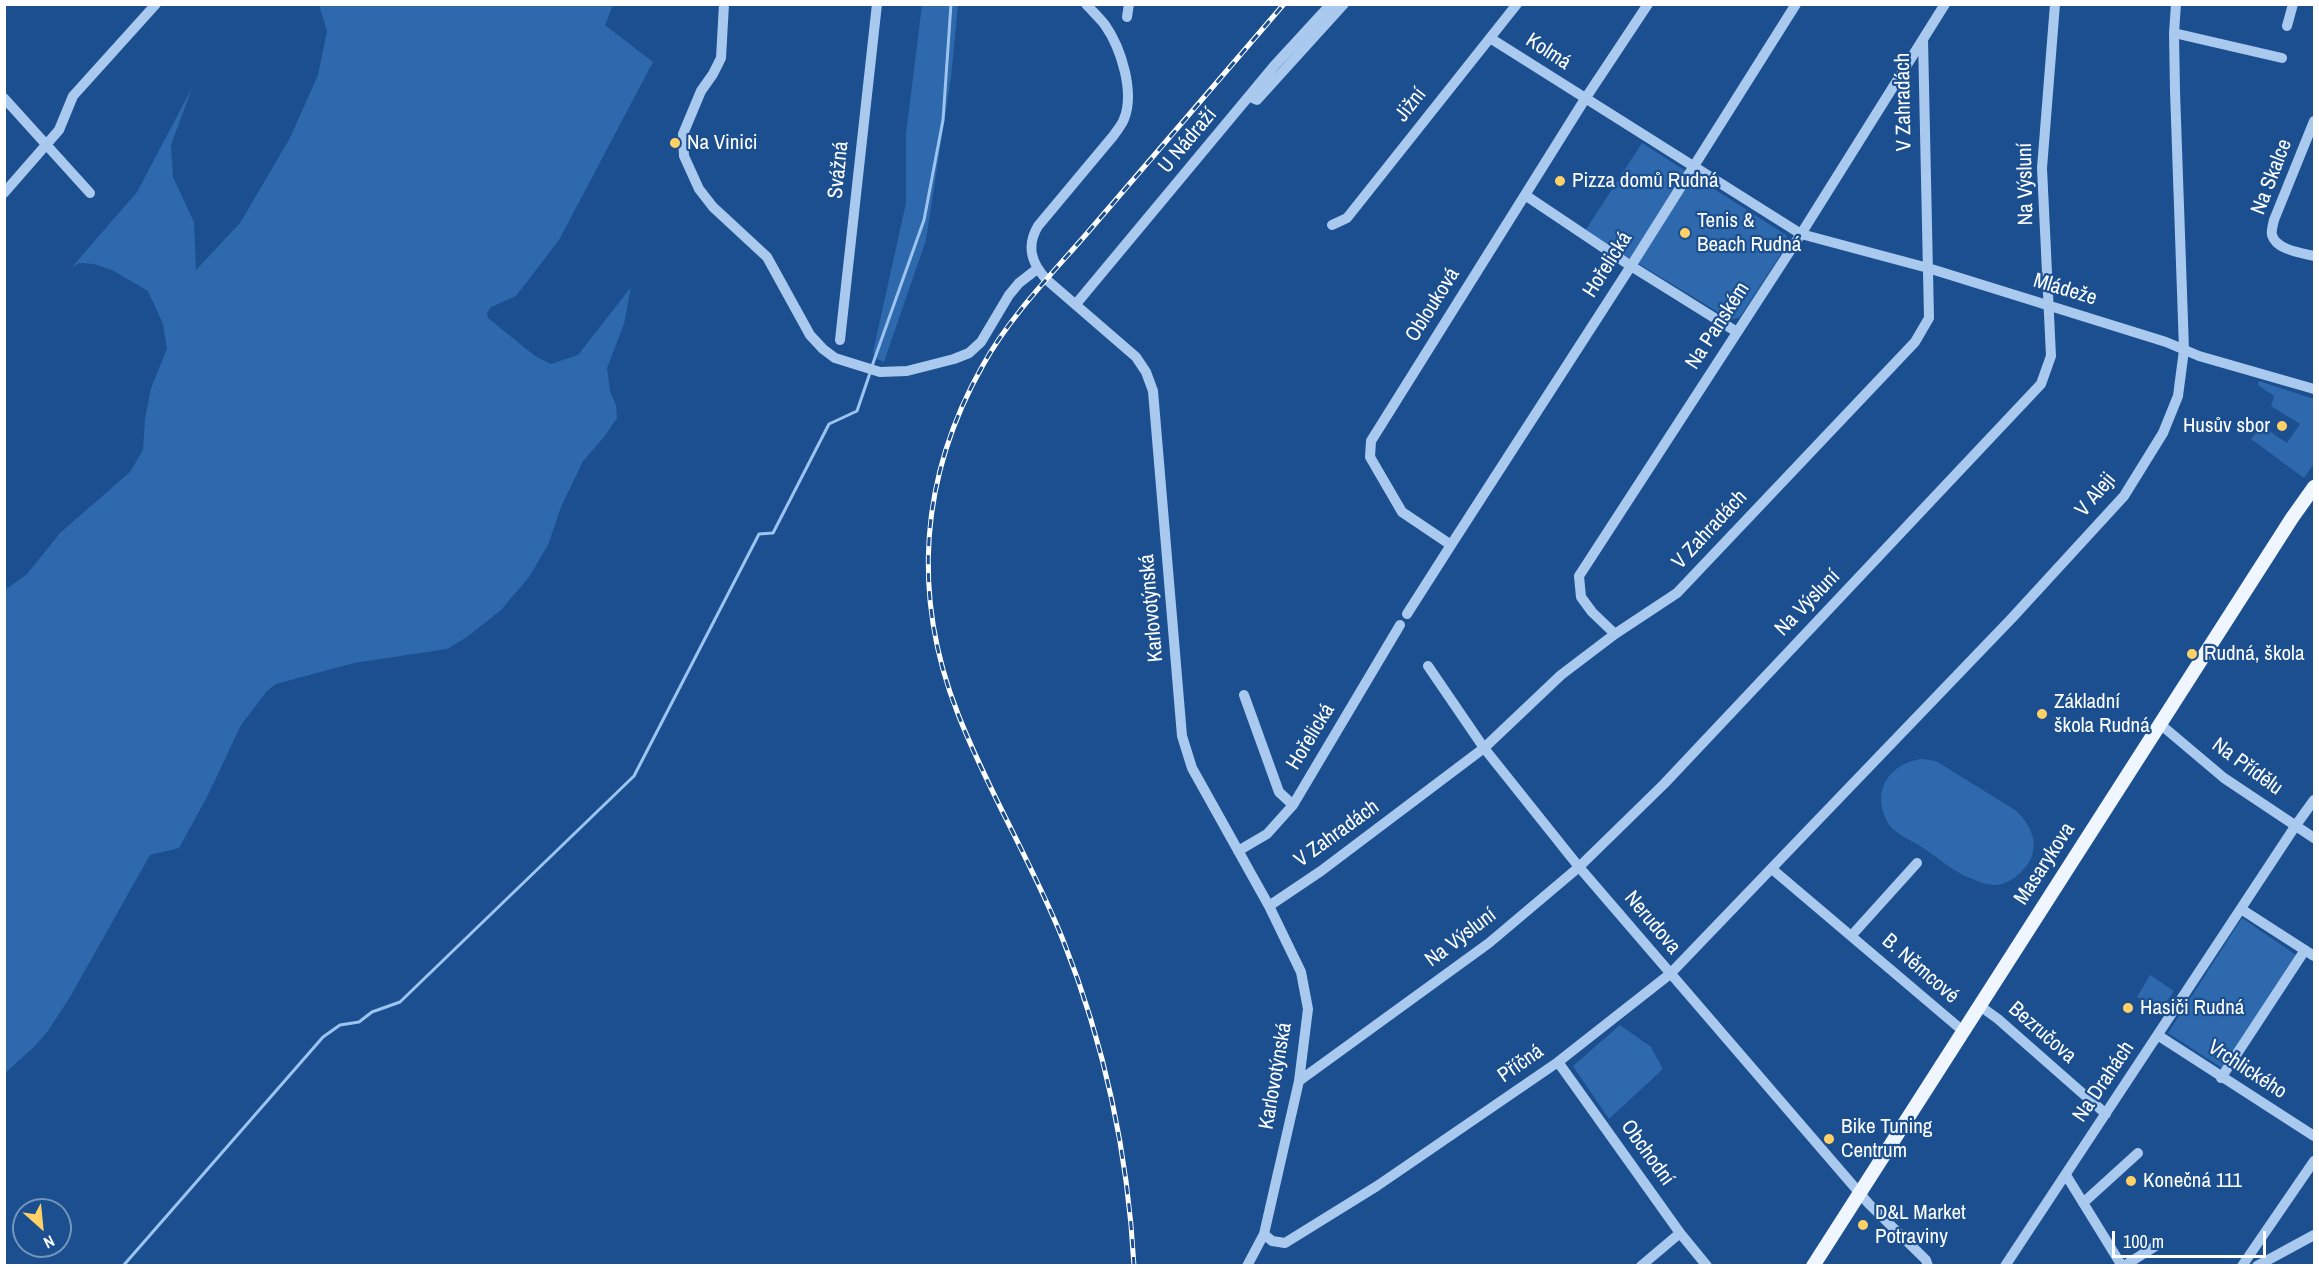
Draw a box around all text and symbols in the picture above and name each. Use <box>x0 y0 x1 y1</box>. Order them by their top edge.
street label: Kolmá <box>1521 28 1575 76</box>
street label: V Zahradách <box>1891 52 1917 152</box>
street label: Jižní <box>1390 83 1432 127</box>
street label: U Nádraží <box>1153 103 1223 179</box>
place label: Na Vinici <box>687 130 758 156</box>
marker: Na Vinici <box>668 136 682 150</box>
street label: Na Skalce <box>2246 136 2298 218</box>
street label: Svážná <box>823 140 855 200</box>
street label: Na Výsluní <box>2013 142 2039 226</box>
place label: Pizza domů Rudná <box>1572 168 1718 194</box>
marker: Pizza domů Rudná <box>1553 174 1567 188</box>
place label: Tenis & Beach Rudná <box>1697 208 1801 258</box>
marker: Tenis & Beach Rudná <box>1678 226 1692 240</box>
street label: Hořelická <box>1578 227 1638 303</box>
street label: Oblouková <box>1401 263 1465 347</box>
street label: Mládeže <box>2030 268 2100 312</box>
street label: Na Panském <box>1681 278 1755 374</box>
place label: Husův sbor <box>2183 413 2270 439</box>
marker: Husův sbor <box>2275 419 2289 433</box>
street label: V Aleji <box>2070 468 2122 522</box>
street label: V Zahradách <box>1667 485 1753 575</box>
street label: Karlovotýnská <box>1135 553 1169 663</box>
street label: Na Výsluní <box>1770 565 1846 641</box>
place label: Rudná, škola <box>2204 641 2305 667</box>
marker: Rudná, škola <box>2185 647 2199 661</box>
place label: Základní škola Rudná <box>2054 689 2150 739</box>
street label: Hořelická <box>1281 699 1341 775</box>
marker: Základní škola Rudná <box>2035 707 2049 721</box>
street label: Na Přídělu <box>2207 733 2287 801</box>
street label: V Zahradách <box>1290 795 1384 873</box>
street label: Masarykova <box>2009 818 2081 910</box>
street label: Nerudova <box>1618 886 1686 960</box>
street label: Na Výsluní <box>1420 903 1502 973</box>
street label: B. Němcové <box>1876 929 1964 1009</box>
place label: Hasiči Rudná <box>2140 995 2244 1021</box>
street label: Bezručova <box>2003 997 2081 1069</box>
marker: Hasiči Rudná <box>2121 1001 2135 1015</box>
street label: Karlovotýnská <box>1254 1021 1298 1131</box>
street label: Vrchlického <box>2203 1035 2291 1105</box>
street label: Na Drahách <box>2068 1037 2140 1127</box>
street label: Příčná <box>1493 1039 1549 1089</box>
place label: Bike Tuning Centrum <box>1841 1114 1932 1164</box>
street label: Obchodní <box>1615 1115 1679 1191</box>
marker: Bike Tuning Centrum <box>1822 1132 1836 1146</box>
place label: Konečná 111 <box>2143 1168 2242 1194</box>
marker: Konečná 111 <box>2124 1174 2138 1188</box>
north arrow <box>12 1198 72 1258</box>
place label: D&L Market Potraviny <box>1875 1200 1966 1250</box>
marker: D&L Market Potraviny <box>1856 1218 1870 1232</box>
scale bar <box>2115 1219 2270 1257</box>
text: 100 m <box>2123 1229 2164 1254</box>
text: N <box>40 1230 58 1254</box>

